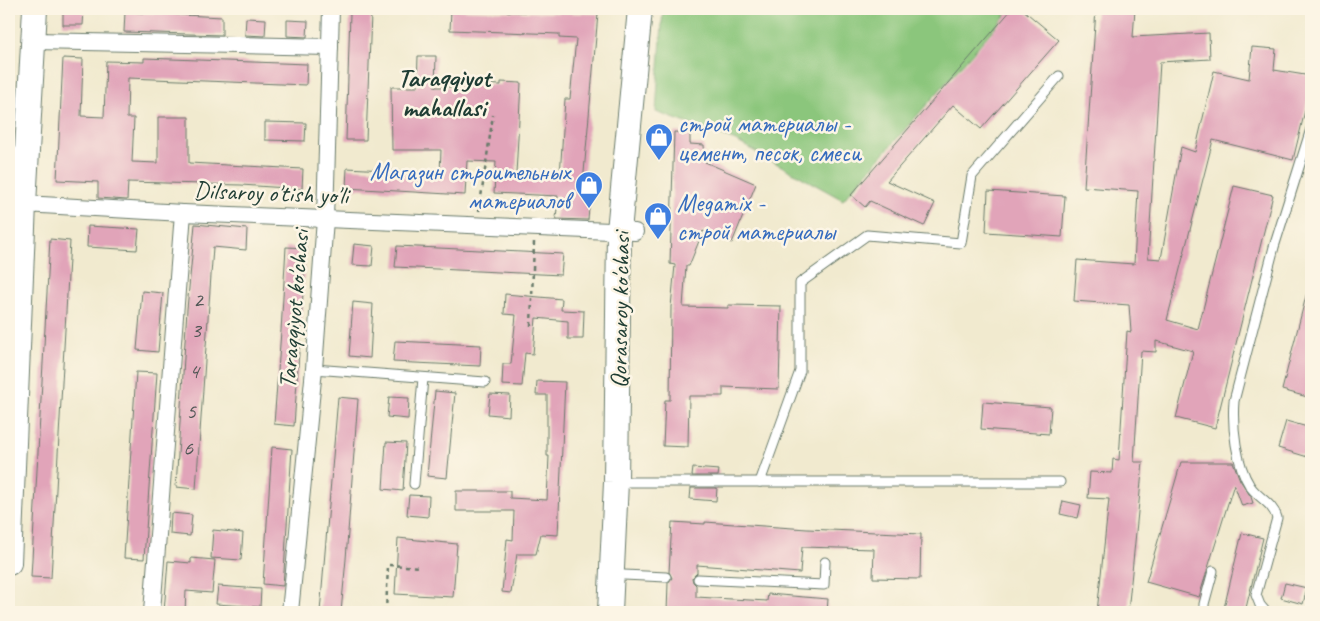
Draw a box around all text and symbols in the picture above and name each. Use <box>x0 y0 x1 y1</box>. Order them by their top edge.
district label: Taraqqiyot mahallasi <box>398 61 494 124</box>
place label: строй материалы - цемент, песок, смеси <box>678 108 863 169</box>
shop icon: строй материалы - цемент, песок, смеси <box>644 122 674 161</box>
place label: Магазин строительных материалов <box>370 156 575 217</box>
shop icon: Магазин строительных материалов <box>574 170 604 209</box>
street label: Dilsaroy o'tish yo'li <box>193 174 352 212</box>
place label: Megamix - строй материалы <box>677 187 837 248</box>
shop icon: Megamix - строй материалы <box>643 201 673 240</box>
street label: Taraqqiyot ko'chasi <box>271 225 317 390</box>
street label: Qorasaroy ko'chasi <box>603 228 637 389</box>
house number: 2 <box>193 286 205 314</box>
house number: 3 <box>191 316 203 344</box>
house number: 4 <box>189 357 201 385</box>
house number: 5 <box>186 397 197 425</box>
house number: 6 <box>183 434 194 462</box>

